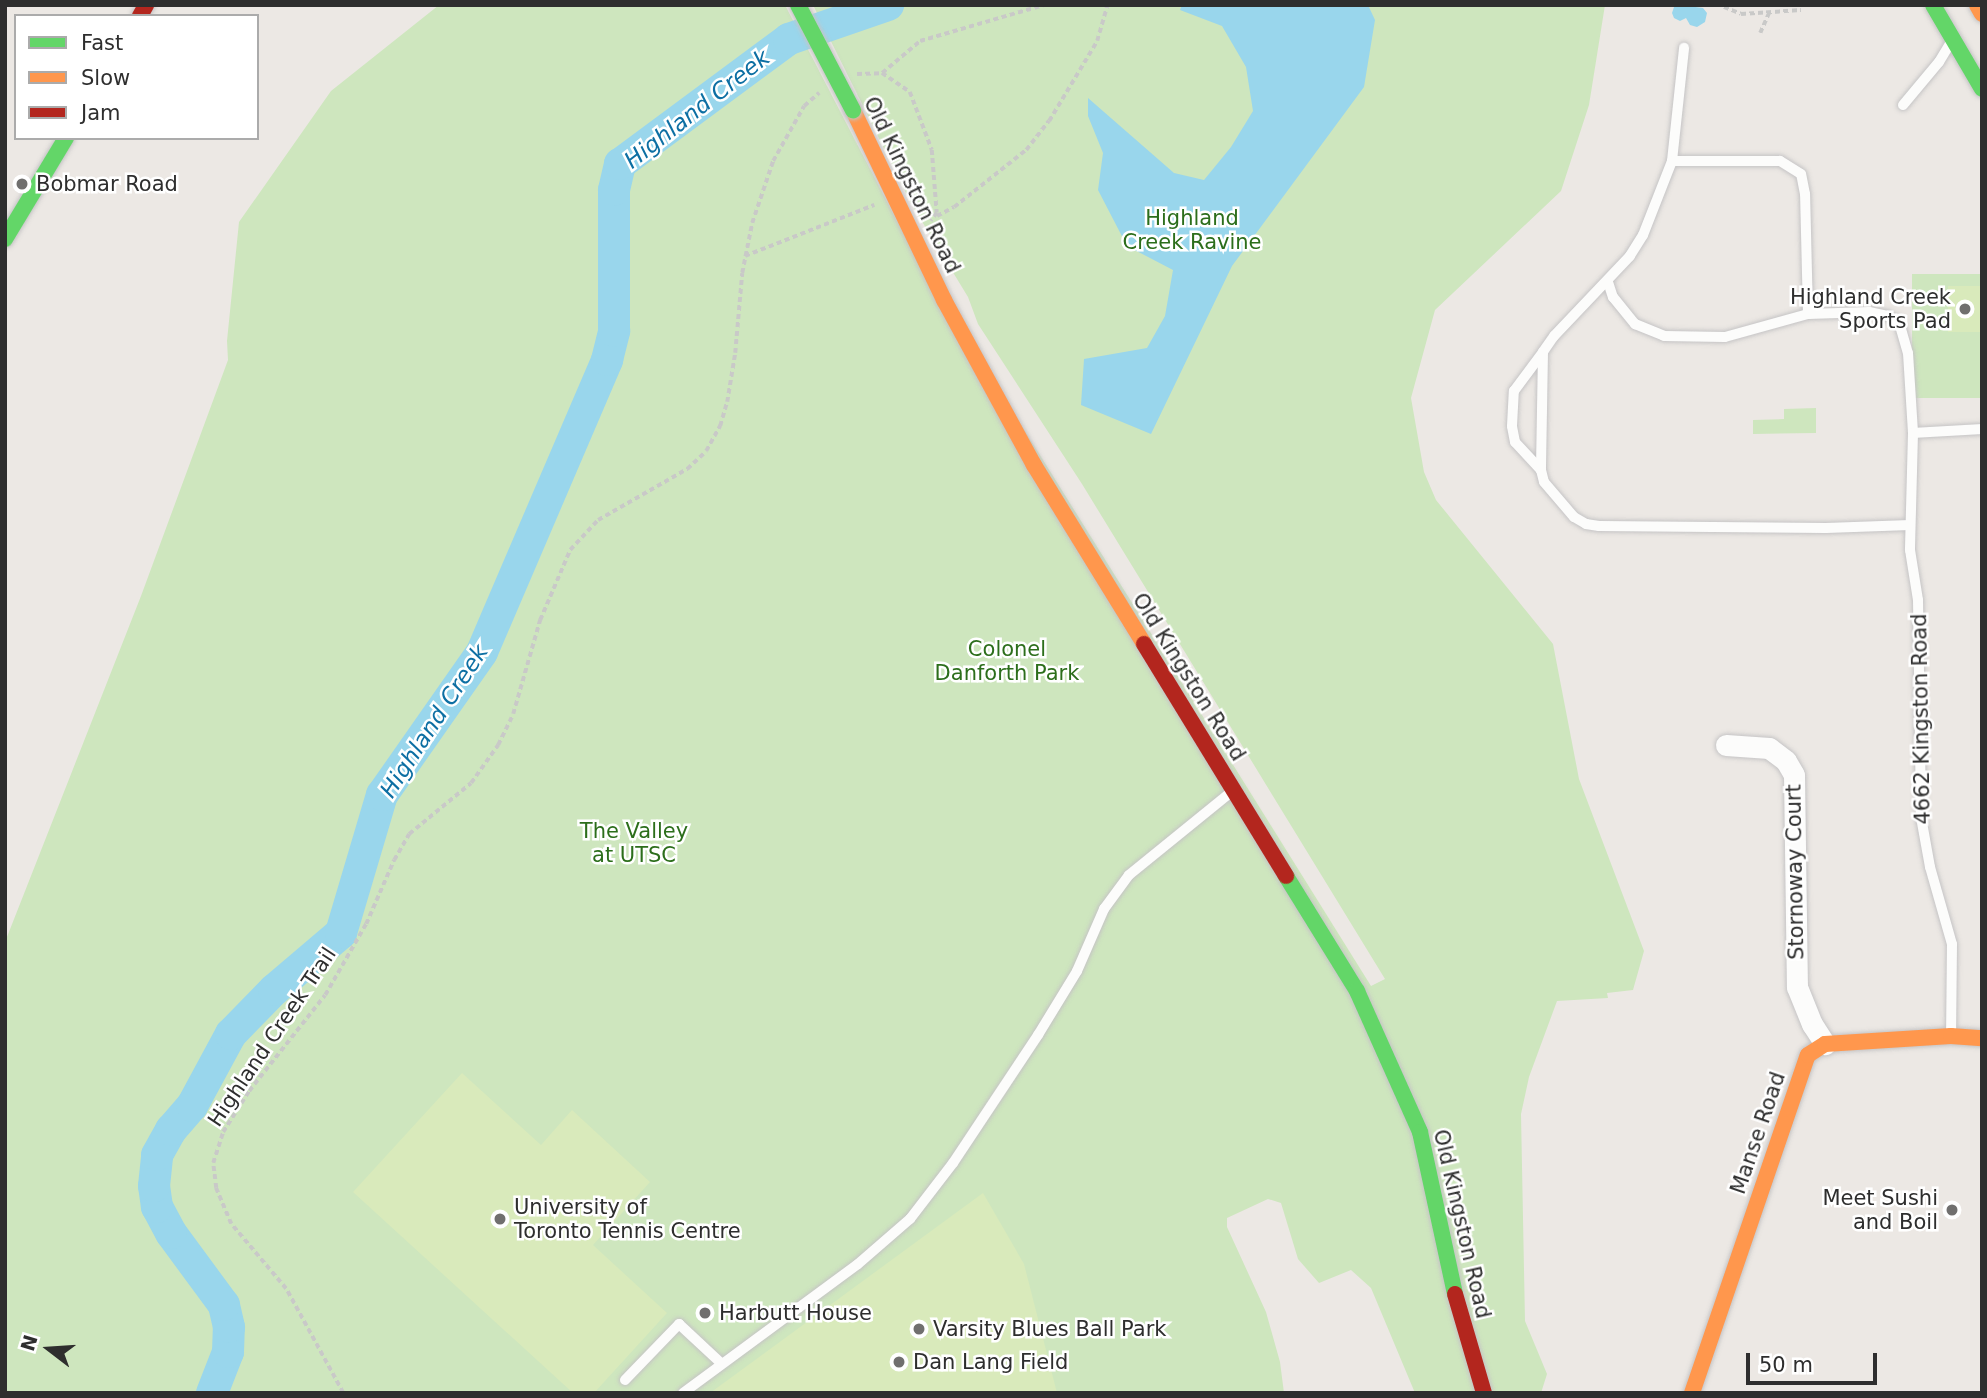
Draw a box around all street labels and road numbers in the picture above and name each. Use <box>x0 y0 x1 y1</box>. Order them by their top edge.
street label: Old Kingston Road <box>858 93 966 277</box>
street label: Old Kingston Road <box>1127 588 1251 766</box>
street label: 4662 Kingston Road <box>1907 613 1935 825</box>
street label: Stornoway Court <box>1781 784 1809 960</box>
street label: Highland Creek Trail <box>203 943 341 1131</box>
street label: Manse Road <box>1725 1069 1791 1197</box>
street label: Old Kingston Road <box>1428 1127 1496 1321</box>

